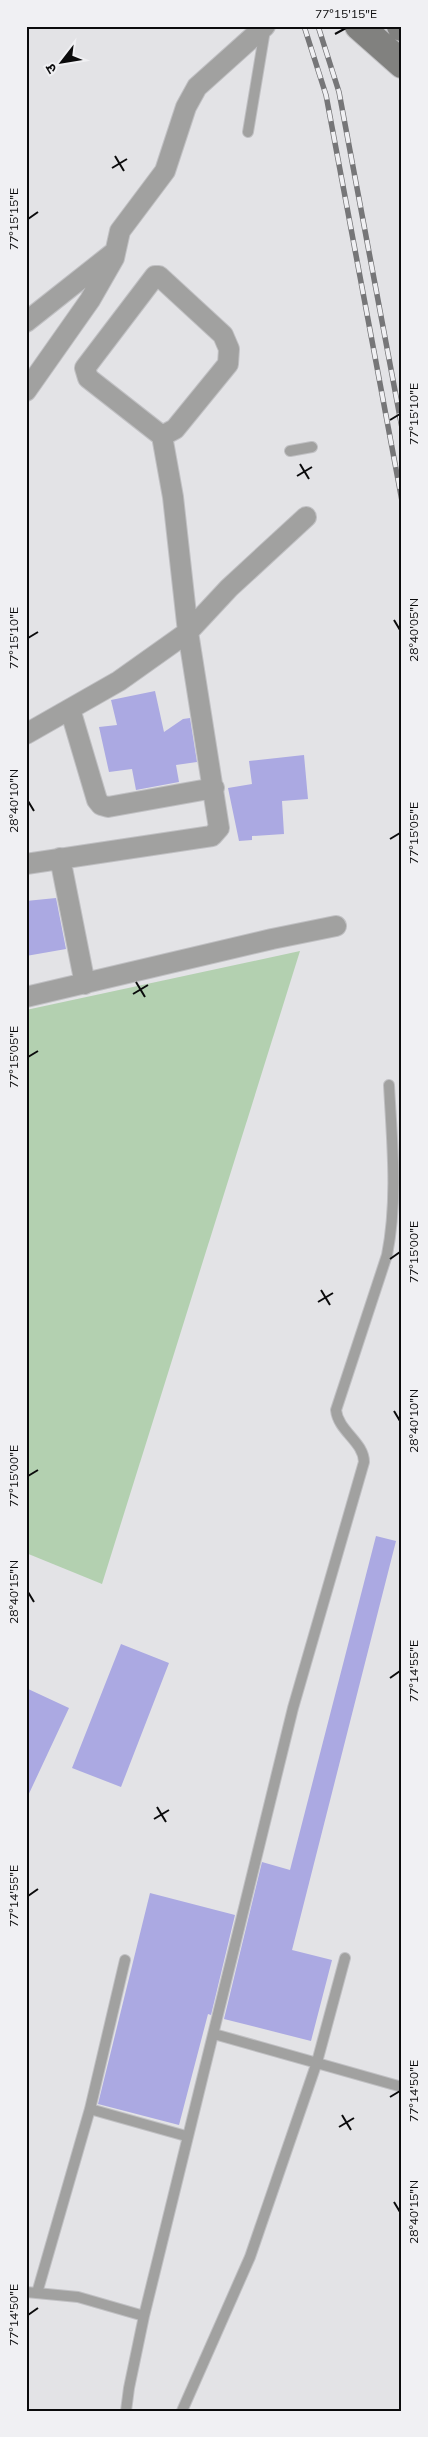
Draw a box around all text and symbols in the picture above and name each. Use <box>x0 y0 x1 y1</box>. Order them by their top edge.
text: 77°15'15"E <box>315 6 377 21</box>
north arrow <box>38 38 88 88</box>
text: उ <box>41 60 61 77</box>
text: 77°15'15"E <box>6 188 21 250</box>
text: 77°15'10"E <box>406 383 421 445</box>
text: 28°40'05"N <box>406 598 421 662</box>
text: 77°15'10"E <box>6 607 21 669</box>
text: 28°40'10"N <box>6 769 21 833</box>
text: 77°15'05"E <box>406 802 421 864</box>
text: 77°15'05"E <box>6 1026 21 1088</box>
text: 77°15'00"E <box>406 1221 421 1283</box>
text: 28°40'10"N <box>406 1389 421 1453</box>
text: 77°15'00"E <box>6 1445 21 1507</box>
text: 28°40'15"N <box>6 1560 21 1624</box>
text: 77°14'55"E <box>406 1640 421 1702</box>
text: 77°14'55"E <box>6 1865 21 1927</box>
text: 77°14'50"E <box>406 2060 421 2122</box>
text: 28°40'15"N <box>406 2180 421 2244</box>
text: 77°14'50"E <box>6 2284 21 2346</box>

